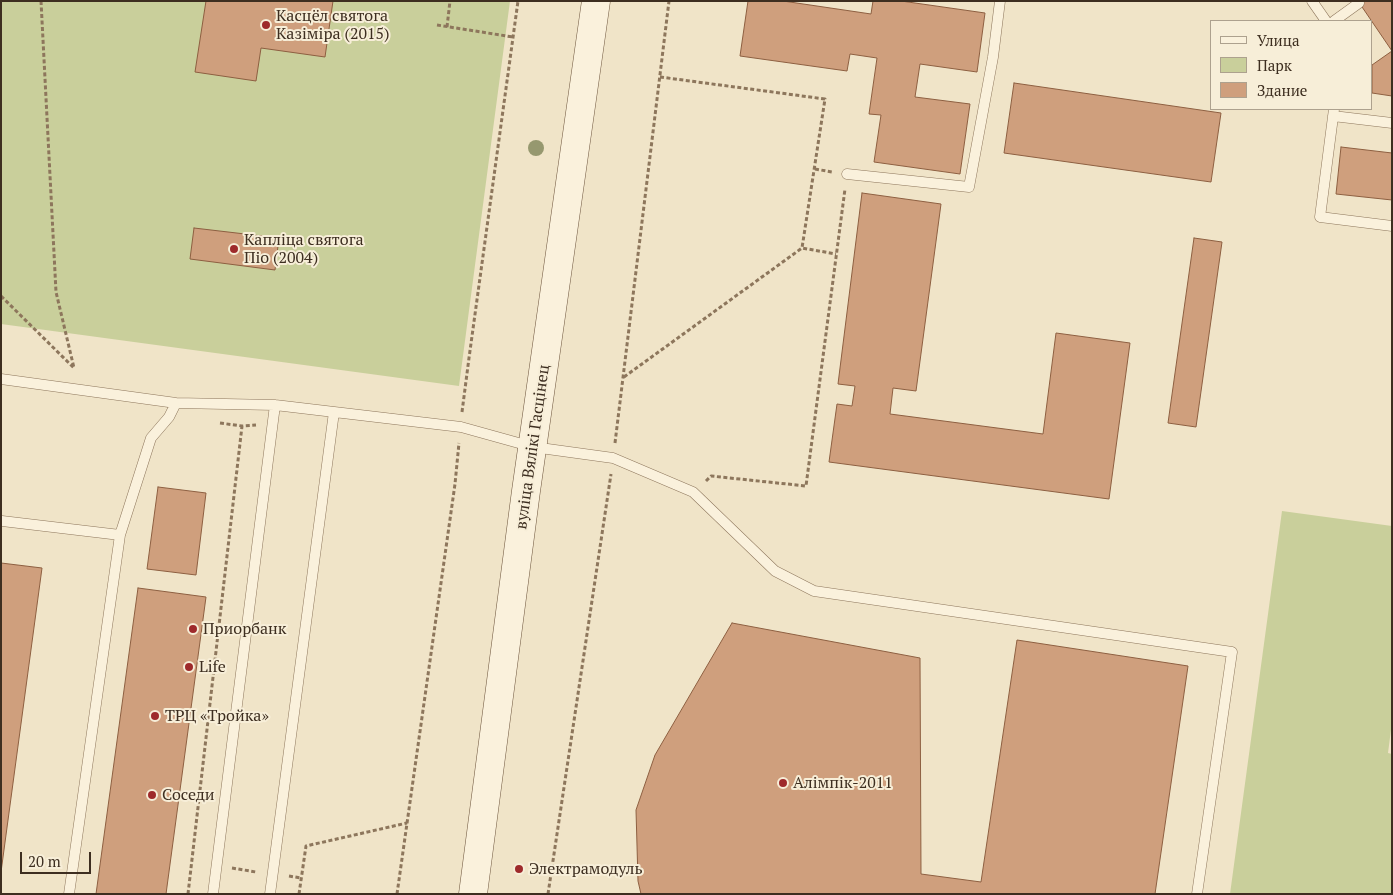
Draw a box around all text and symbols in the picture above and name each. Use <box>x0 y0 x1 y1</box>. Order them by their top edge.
place label: Касцёл святога Казіміра (2015) <box>276 6 389 44</box>
marker: Касцёл святога Казіміра (2015) <box>260 19 272 31</box>
legend <box>1210 20 1373 110</box>
text: Улица <box>1257 30 1300 50</box>
text: Парк <box>1257 55 1292 75</box>
text: Здание <box>1257 80 1307 100</box>
place label: Капліца святога Піо (2004) <box>244 230 364 268</box>
marker: Капліца святога Піо (2004) <box>228 243 240 255</box>
street label: вуліца Вялікі Гасцінец <box>512 363 554 531</box>
place label: Приорбанк <box>203 619 286 639</box>
marker: Приорбанк <box>187 623 199 635</box>
place label: Life <box>199 657 226 677</box>
marker: Life <box>183 661 195 673</box>
place label: ТРЦ «Тройка» <box>165 706 269 726</box>
marker: ТРЦ «Тройка» <box>149 710 161 722</box>
place label: Алімпік-2011 <box>793 773 893 793</box>
marker: Алімпік-2011 <box>777 777 789 789</box>
place label: Соседи <box>162 785 215 805</box>
marker: Соседи <box>146 789 158 801</box>
scale bar <box>22 842 94 874</box>
text: 20 m <box>28 851 61 871</box>
place label: Электрамодуль <box>529 859 643 879</box>
marker: Электрамодуль <box>513 863 525 875</box>

